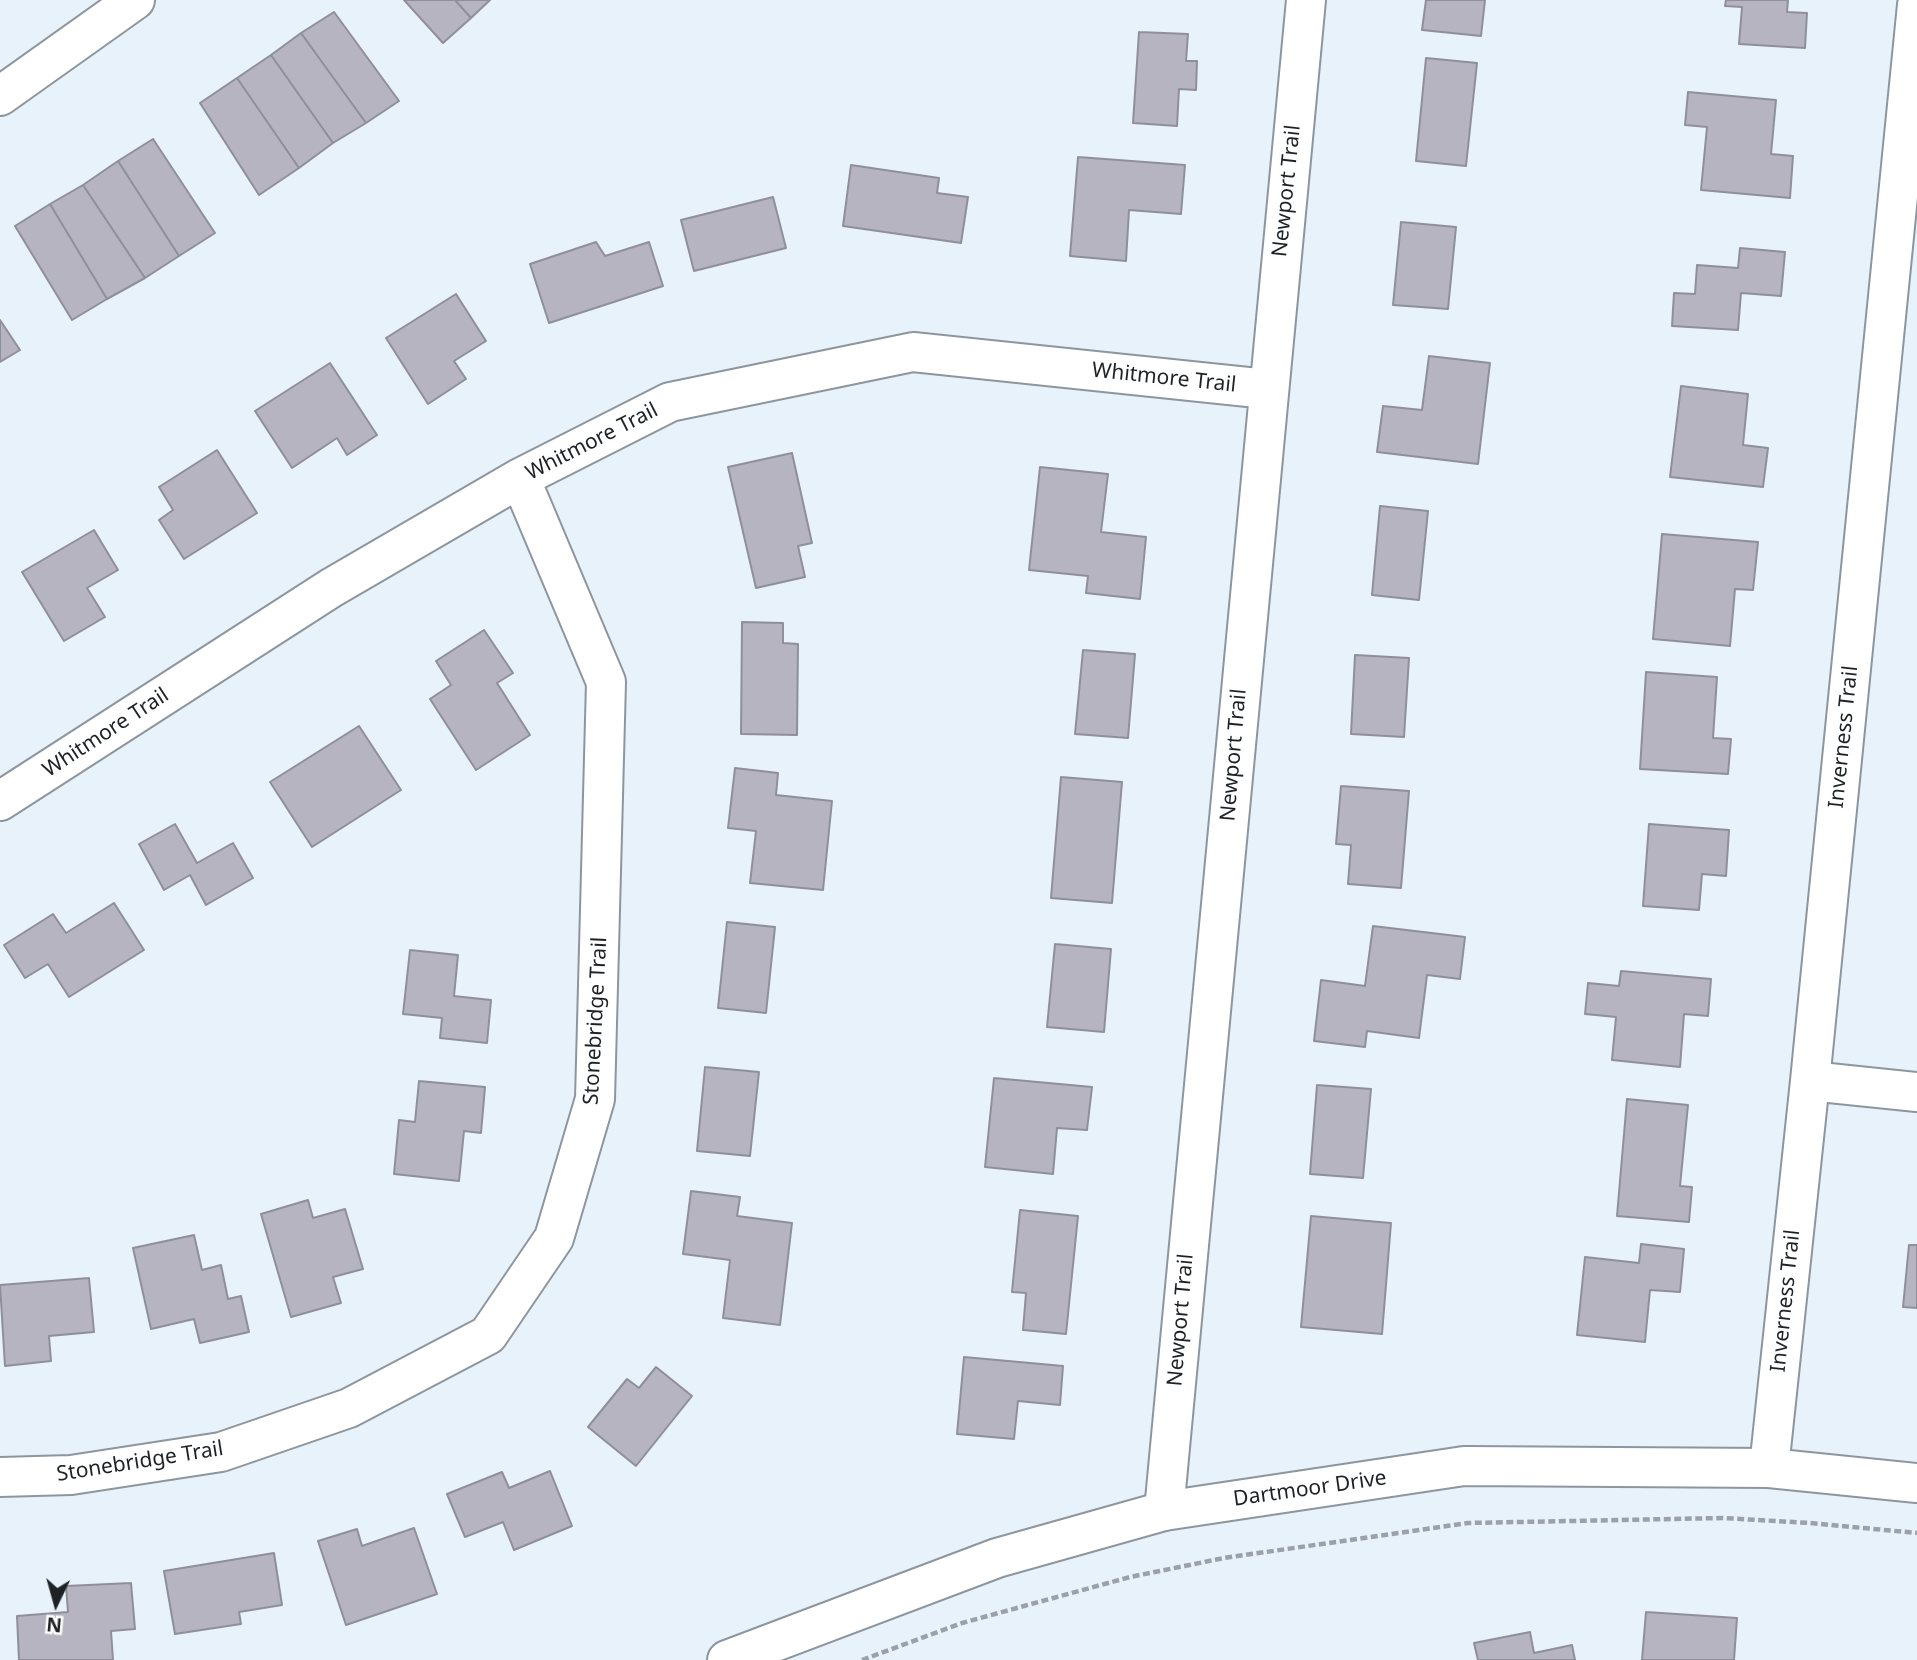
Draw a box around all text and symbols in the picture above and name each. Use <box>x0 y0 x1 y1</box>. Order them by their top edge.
street label: Newport Trail <box>1268 124 1306 258</box>
street label: Whitmore Trail <box>1091 358 1237 398</box>
street label: Whitmore Trail <box>522 398 662 486</box>
street label: Inverness Trail <box>1824 664 1864 810</box>
street label: Whitmore Trail <box>38 683 174 783</box>
street label: Newport Trail <box>1216 688 1252 822</box>
street label: Stonebridge Trail <box>579 936 613 1106</box>
street label: Inverness Trail <box>1766 1228 1806 1374</box>
street label: Newport Trail <box>1163 1253 1199 1387</box>
street label: Stonebridge Trail <box>55 1436 225 1488</box>
street label: Dartmoor Drive <box>1232 1466 1388 1512</box>
north arrow <box>21 1569 91 1639</box>
text: N <box>45 1611 63 1639</box>

